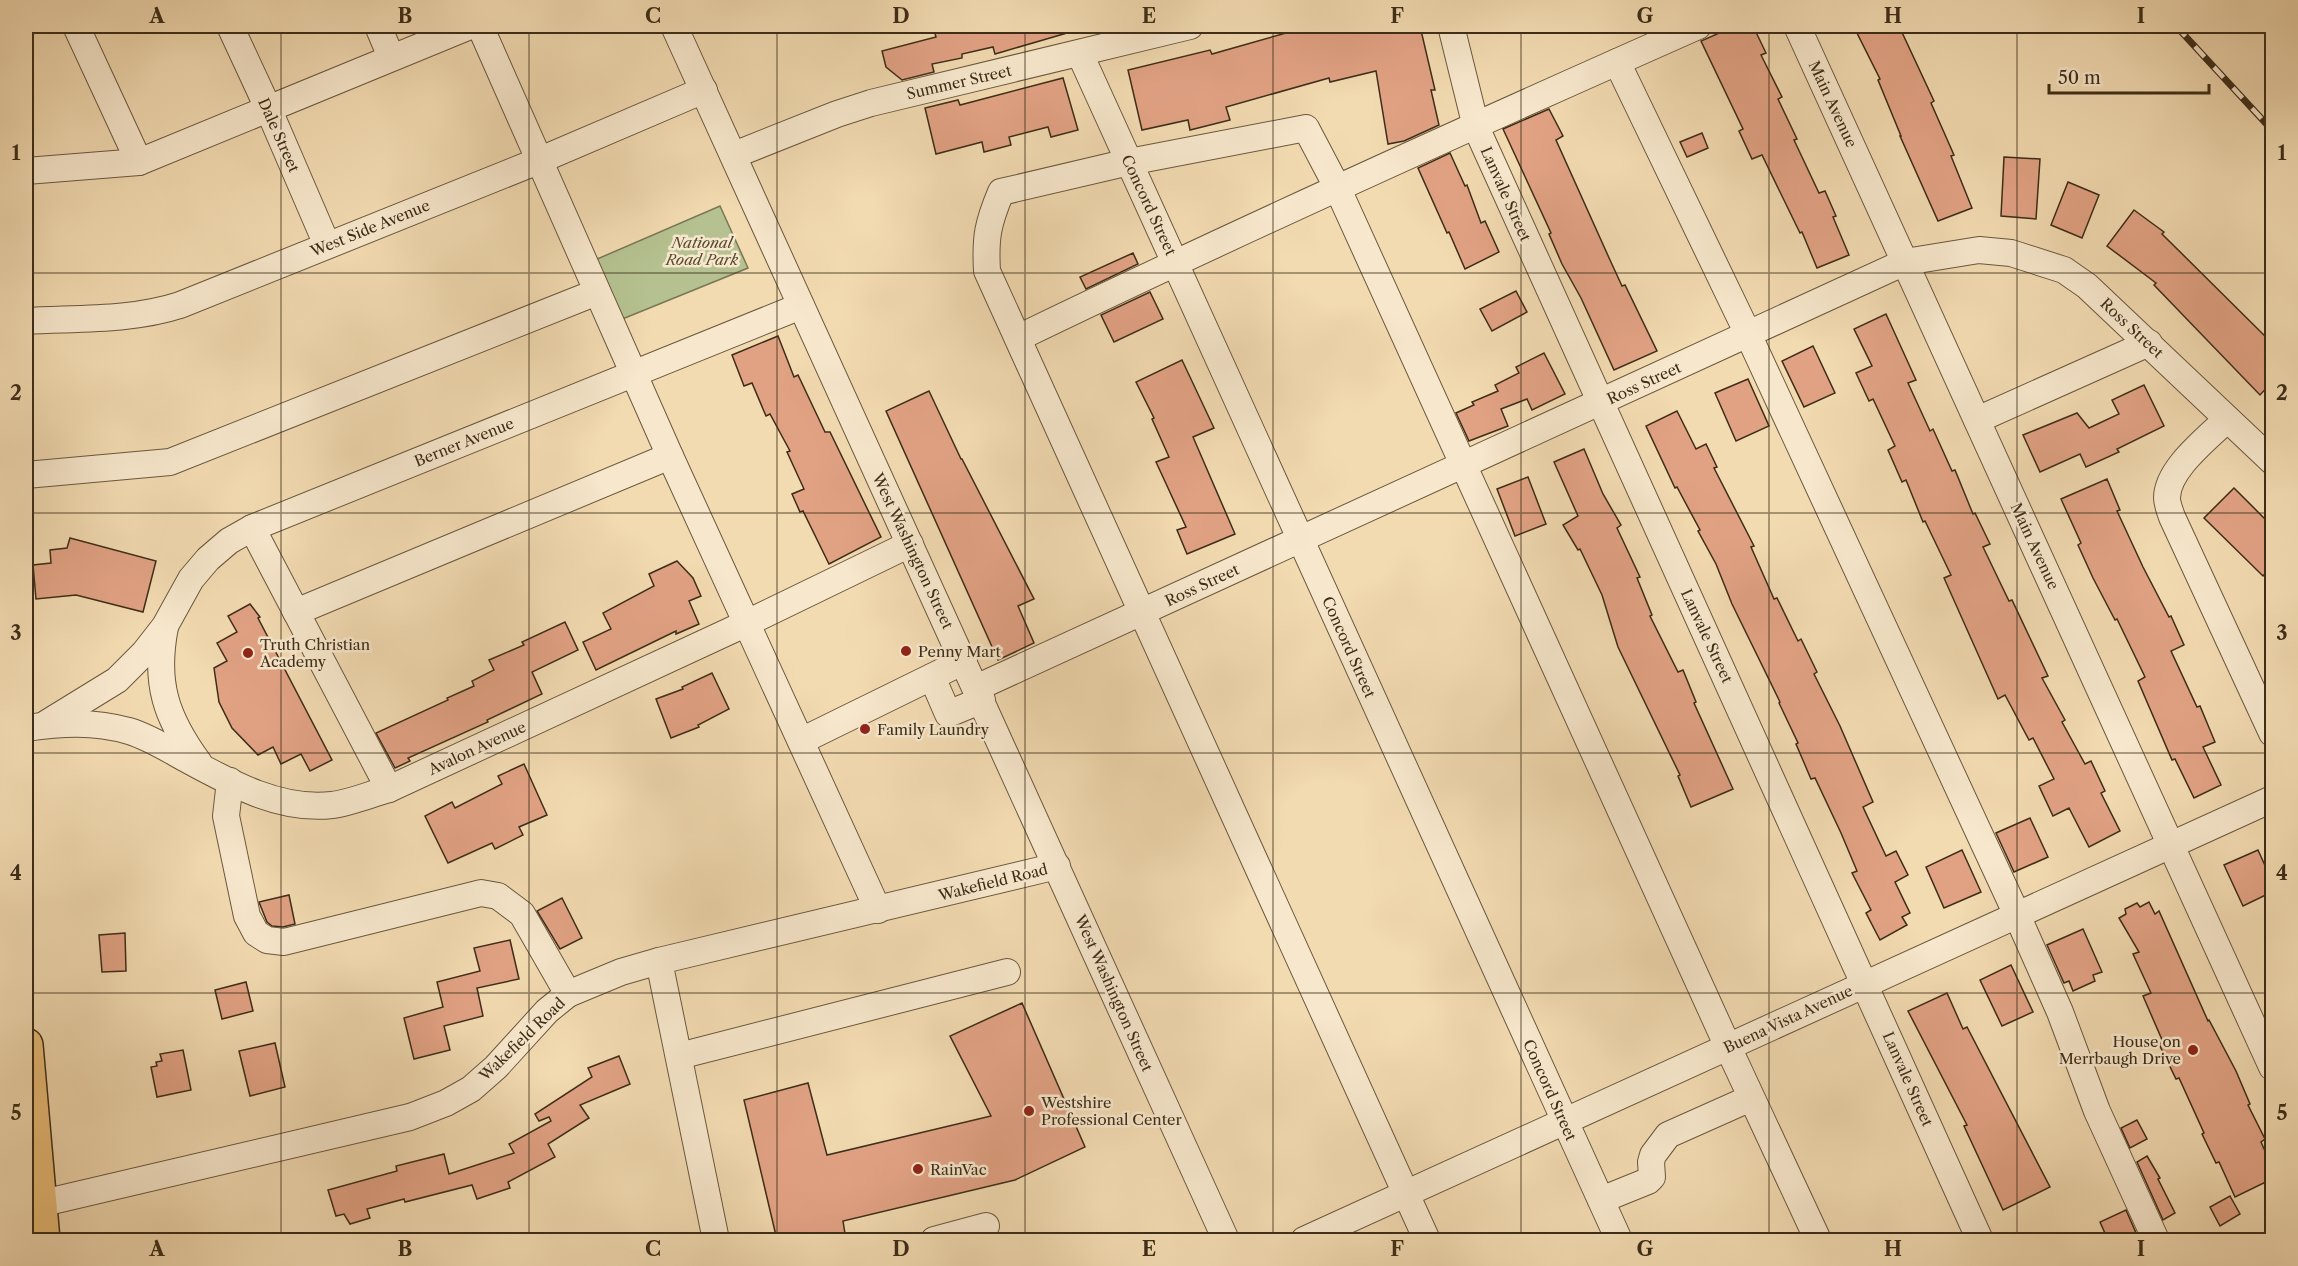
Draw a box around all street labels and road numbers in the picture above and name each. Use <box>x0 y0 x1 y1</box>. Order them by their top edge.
street label: Main Avenue <box>1805 58 1861 150</box>
street label: Summer Street <box>905 61 1014 103</box>
street label: Dale Street <box>254 95 304 176</box>
street label: Lanvale Street <box>1477 144 1536 245</box>
street label: Concord Street <box>1117 152 1181 259</box>
street label: West Side Avenue <box>307 195 432 261</box>
street label: Ross Street <box>2096 294 2168 363</box>
street label: Ross Street <box>1604 357 1685 408</box>
street label: Berner Avenue <box>411 413 517 471</box>
street label: West Washington Street <box>868 469 958 633</box>
street label: Main Avenue <box>2007 500 2063 592</box>
street label: Ross Street <box>1162 559 1243 610</box>
street label: Lanvale Street <box>1677 586 1737 687</box>
street label: Concord Street <box>1318 593 1380 701</box>
street label: Avalon Avenue <box>424 717 529 779</box>
street label: Wakefield Road <box>935 859 1050 905</box>
street label: West Washington Street <box>1070 911 1158 1075</box>
street label: Buena Vista Avenue <box>1720 981 1856 1057</box>
street label: Wakefield Road <box>474 993 569 1085</box>
street label: Lanvale Street <box>1879 1029 1938 1130</box>
street label: Concord Street <box>1519 1036 1581 1144</box>

